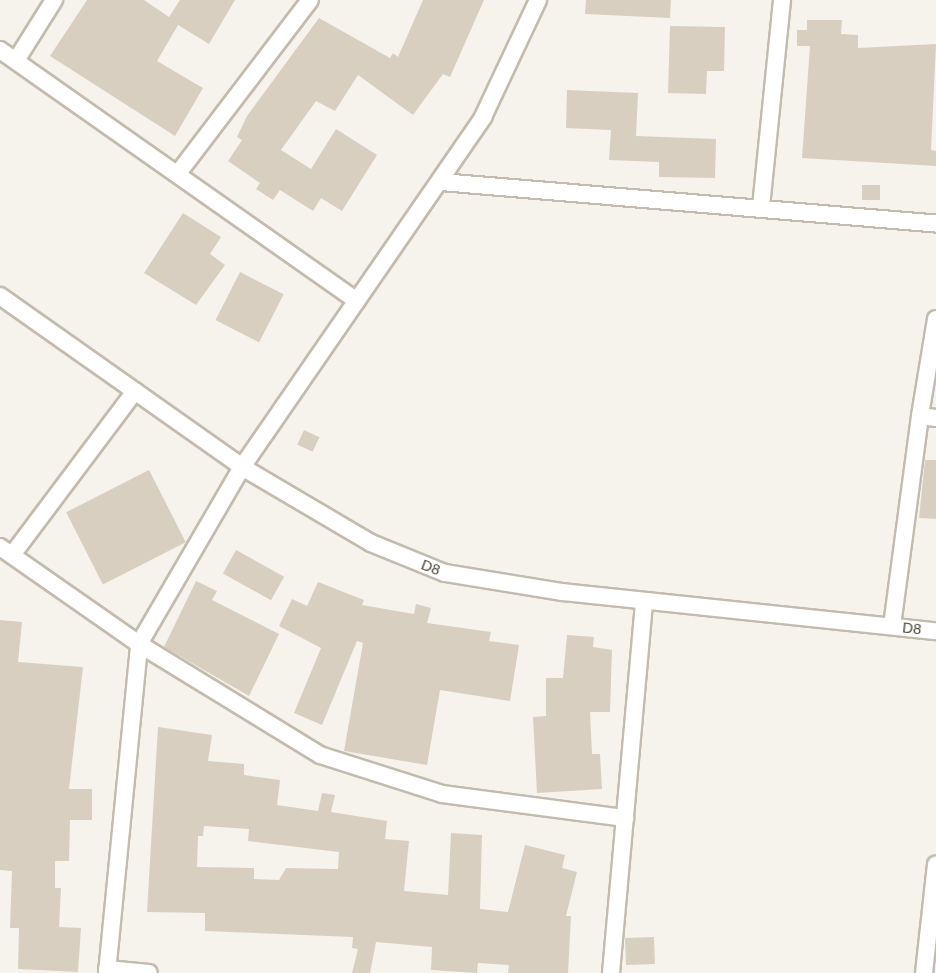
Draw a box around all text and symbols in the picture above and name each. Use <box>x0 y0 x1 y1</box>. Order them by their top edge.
street label: D8 <box>419 555 443 579</box>
street label: D8 <box>902 618 922 638</box>

